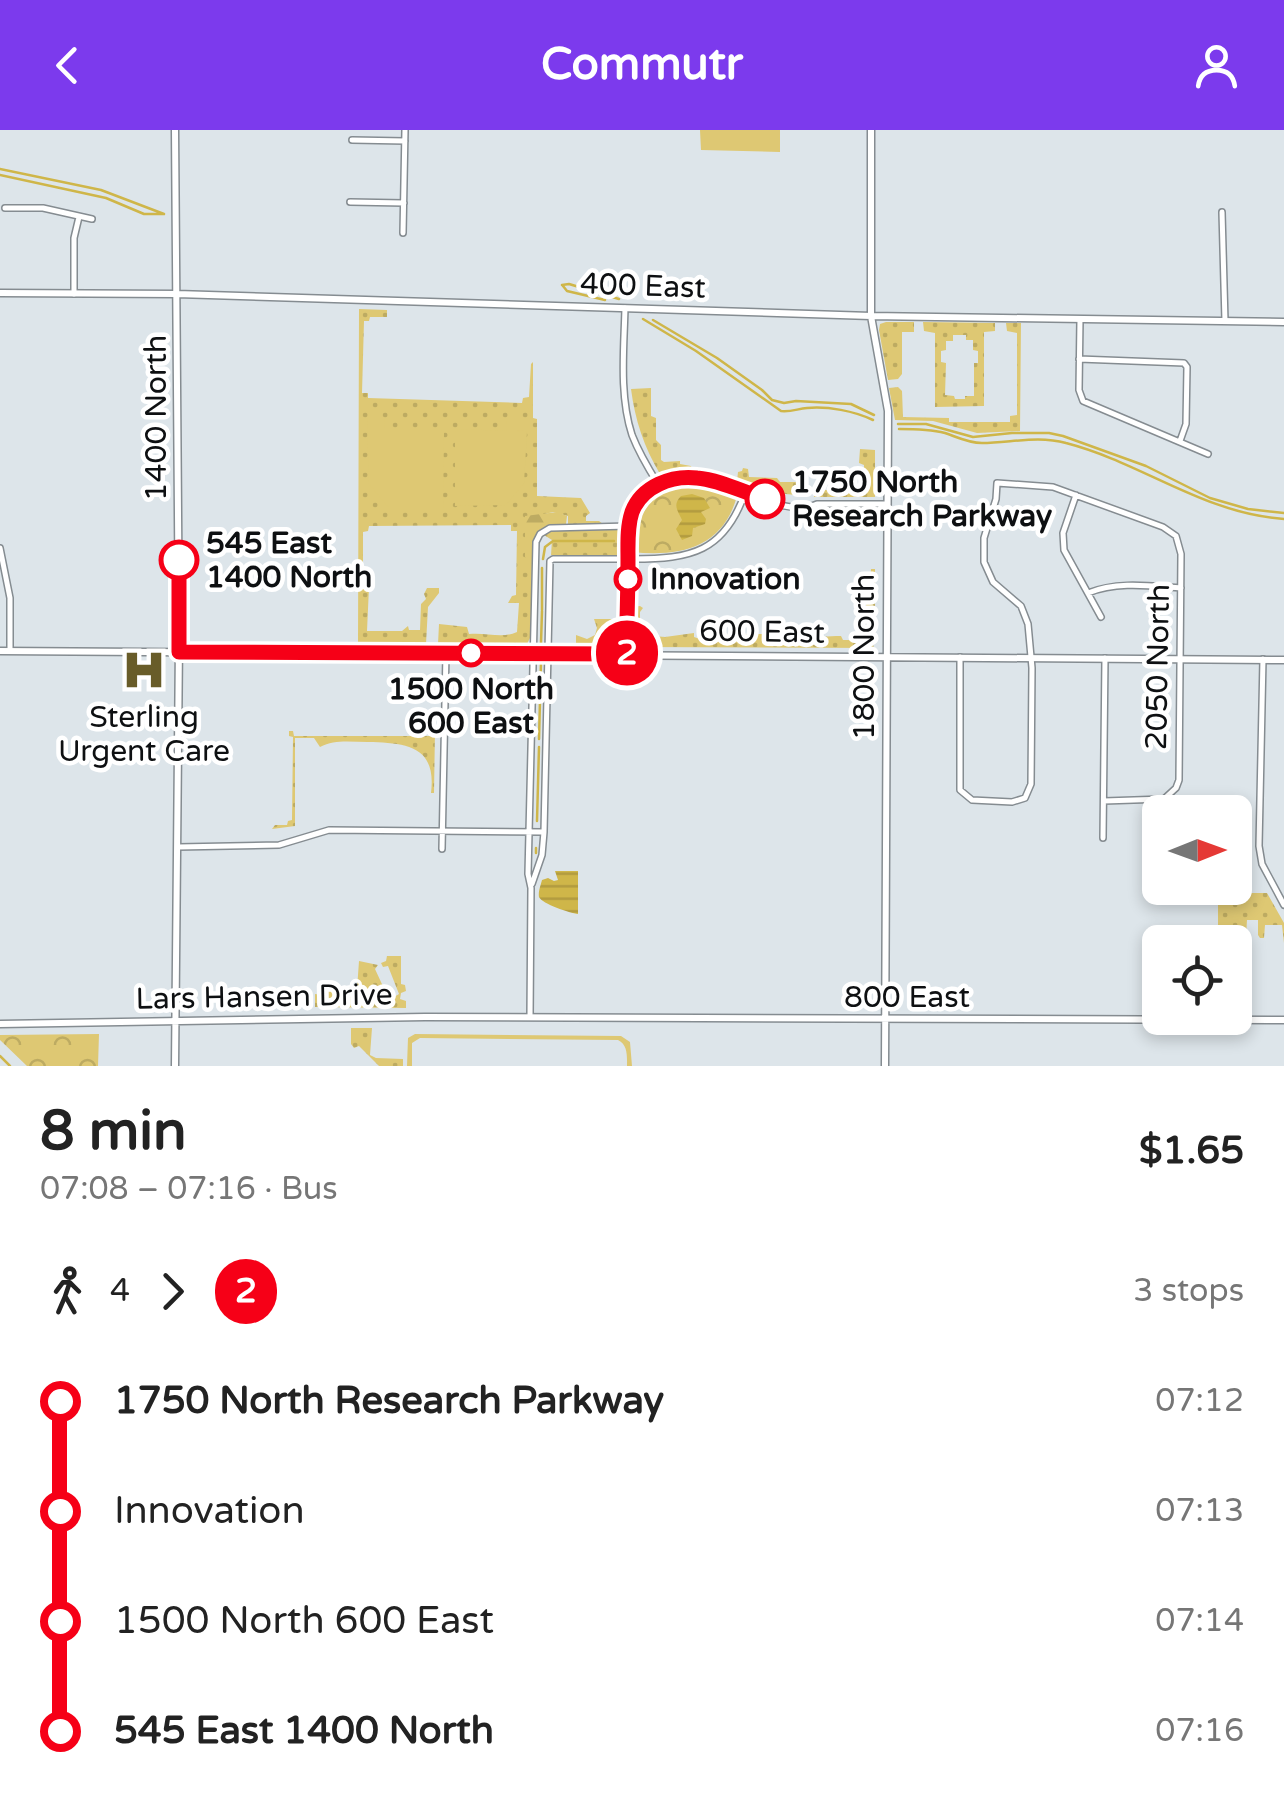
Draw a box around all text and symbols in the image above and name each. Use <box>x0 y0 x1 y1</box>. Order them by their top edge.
icon: back <box>40 38 95 93</box>
text: Commutr <box>541 38 743 92</box>
icon: person <box>1189 38 1244 93</box>
street label: 400 East <box>579 265 707 307</box>
street label: 1400 North <box>138 335 175 501</box>
place label: 1750 North Research Parkway <box>792 464 1052 535</box>
marker: 1750 North Research Parkway <box>746 480 784 518</box>
place label: 545 East 1400 North <box>206 525 372 596</box>
marker: 545 East 1400 North <box>160 541 198 579</box>
place label: Innovation <box>650 561 800 598</box>
marker: Innovation <box>615 566 641 592</box>
street label: 1800 North <box>846 574 883 740</box>
street label: 2050 North <box>1138 584 1178 750</box>
street label: 600 East <box>699 612 825 652</box>
line badge: 2 <box>594 620 660 686</box>
text: 2 <box>616 632 638 674</box>
marker: 1500 North 600 East <box>458 640 484 666</box>
hospital icon: Sterling Urgent Care <box>120 646 168 694</box>
place label: 1500 North 600 East <box>388 671 554 742</box>
place label: Sterling Urgent Care <box>58 699 230 770</box>
north arrow <box>1142 795 1252 905</box>
map controls <box>1142 795 1252 1035</box>
button: locate <box>1142 925 1252 1035</box>
street label: Lars Hansen Drive <box>135 976 393 1018</box>
street label: 800 East <box>844 979 970 1016</box>
text: 8 min <box>40 1099 187 1165</box>
text: $1.65 <box>1139 1128 1244 1174</box>
text: 07:08 – 07:16 · Bus <box>40 1170 338 1208</box>
icon: walk <box>40 1264 95 1319</box>
icon: forward <box>145 1264 200 1319</box>
text: 2 <box>235 1270 257 1312</box>
text: 4 <box>110 1272 130 1310</box>
text: 3 stops <box>1133 1272 1244 1310</box>
text: 1750 North Research Parkway <box>114 1378 664 1424</box>
text: 07:12 <box>1155 1382 1244 1420</box>
text: Innovation <box>114 1488 305 1534</box>
text: 07:13 <box>1155 1492 1244 1530</box>
text: 1500 North 600 East <box>114 1598 494 1644</box>
text: 07:14 <box>1155 1602 1244 1640</box>
text: 545 East 1400 North <box>114 1708 494 1754</box>
text: 07:16 <box>1155 1712 1244 1750</box>

